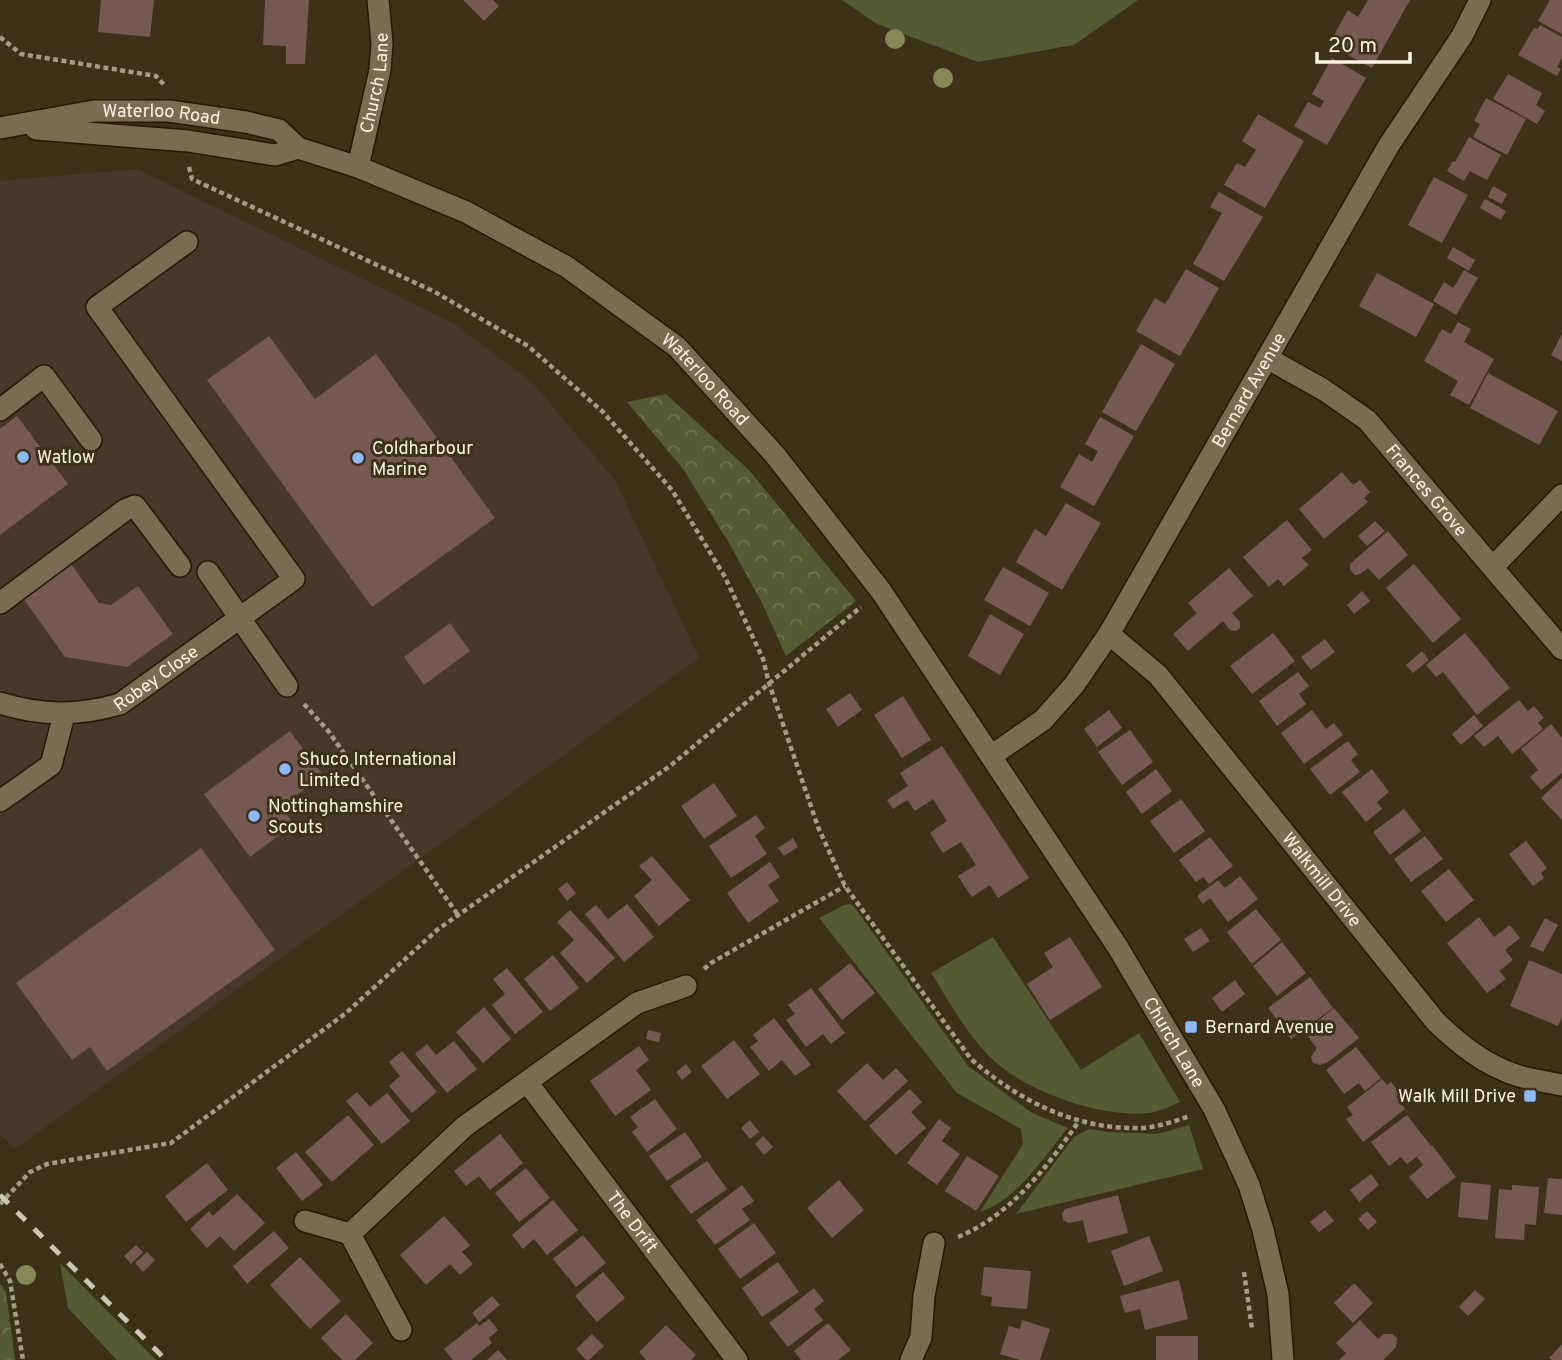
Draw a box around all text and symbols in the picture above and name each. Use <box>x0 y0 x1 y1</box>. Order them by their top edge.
scale bar <box>1317 21 1410 65</box>
street label: Church Lane <box>356 31 395 136</box>
text: 20 m <box>1328 33 1377 60</box>
street label: Waterloo Road <box>102 100 222 131</box>
street label: Waterloo Road <box>656 329 753 431</box>
street label: Bernard Avenue <box>1208 329 1292 453</box>
place label: Coldharbour Marine <box>372 438 473 482</box>
street label: Frances Grove <box>1380 440 1472 542</box>
place label: Watlow <box>37 447 95 470</box>
marker: Watlow <box>15 449 31 465</box>
marker: Coldharbour Marine <box>350 450 366 466</box>
street label: Robey Close <box>110 641 204 718</box>
place label: Shuco International Limited <box>299 749 457 793</box>
marker: Shuco International Limited <box>277 761 293 777</box>
place label: Nottinghamshire Scouts <box>268 796 403 840</box>
marker: Nottinghamshire Scouts <box>246 808 262 824</box>
street label: Walkmill Drive <box>1276 829 1366 932</box>
street label: Church Lane <box>1137 993 1209 1093</box>
place label: Bernard Avenue <box>1205 1017 1334 1040</box>
marker: Bernard Avenue <box>1183 1019 1199 1035</box>
place label: Walk Mill Drive <box>1398 1086 1516 1109</box>
marker: Walk Mill Drive <box>1522 1088 1538 1104</box>
street label: The Drift <box>601 1187 662 1258</box>

